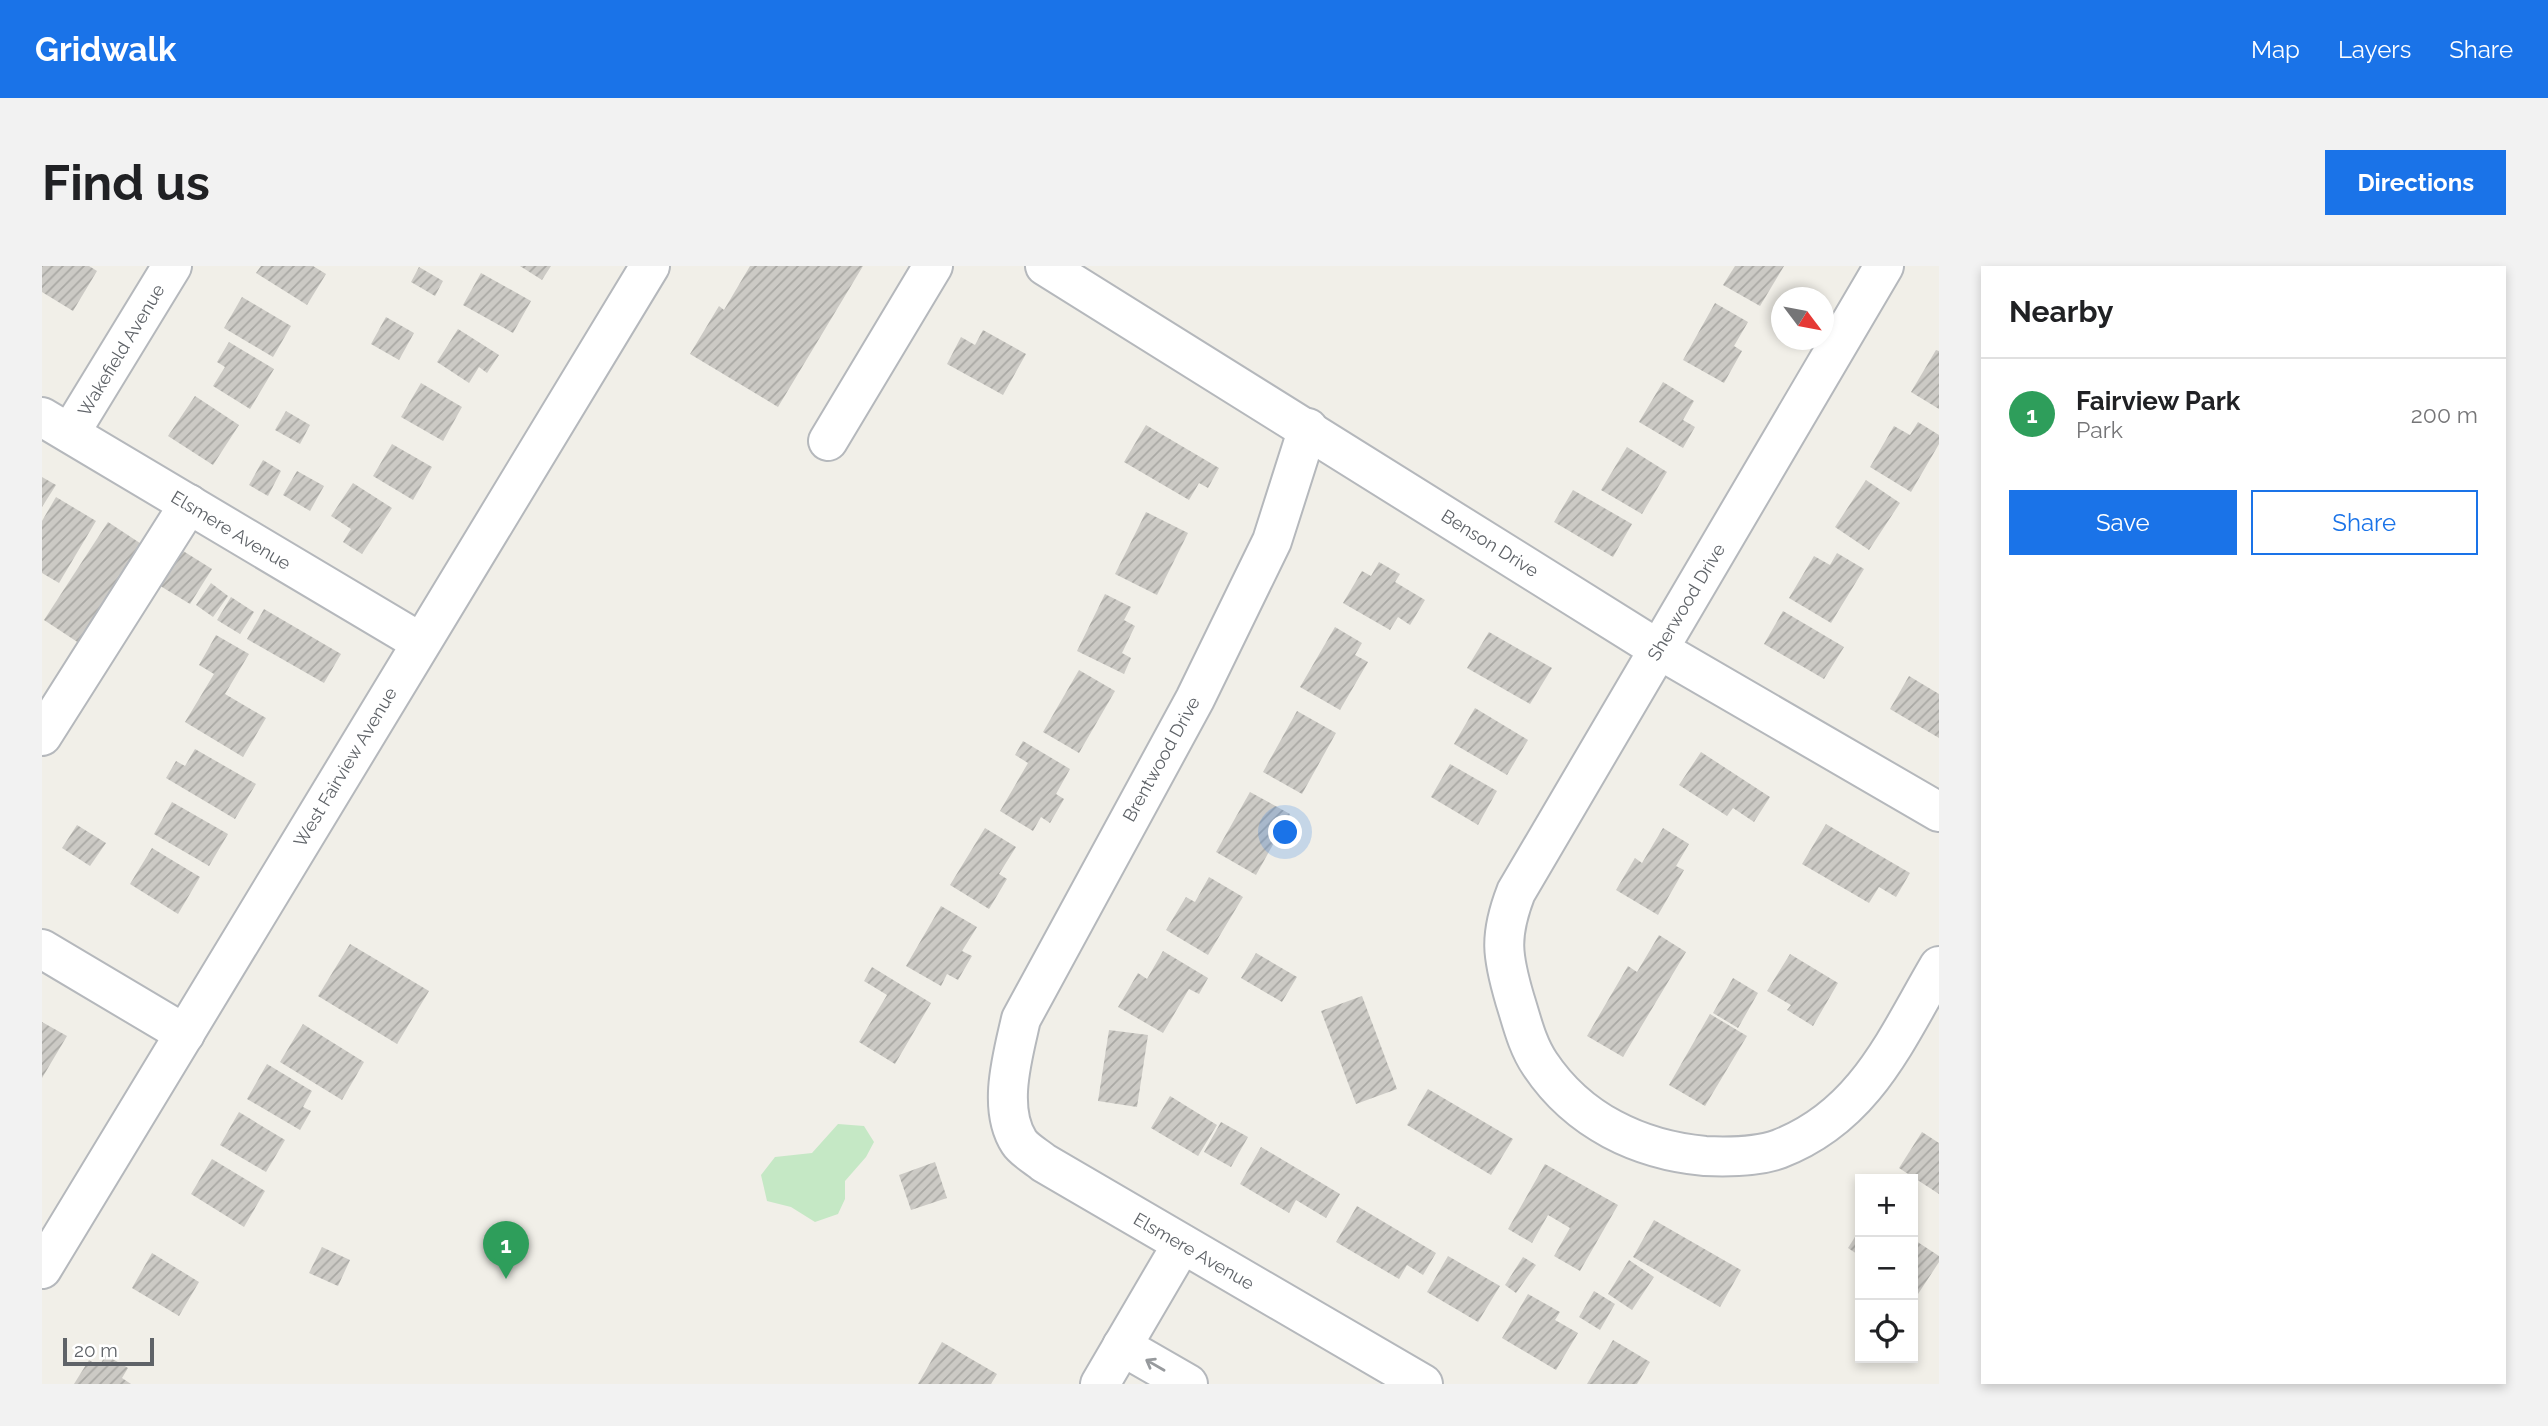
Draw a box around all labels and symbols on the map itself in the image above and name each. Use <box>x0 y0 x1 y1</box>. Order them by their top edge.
street label: Wakefield Avenue <box>73 280 169 420</box>
north arrow <box>1771 287 1834 350</box>
street label: Elsmere Avenue <box>168 486 295 574</box>
street label: Benson Drive <box>1438 505 1543 581</box>
street label: Sherwood Drive <box>1643 539 1729 664</box>
street label: West Fairview Avenue <box>289 683 401 850</box>
street label: Brentwood Drive <box>1118 693 1204 825</box>
your location <box>1268 815 1302 849</box>
street label: Elsmere Avenue <box>1130 1208 1258 1294</box>
pin: 1 <box>483 1221 529 1279</box>
scale bar <box>63 1335 154 1367</box>
one-way arrow <box>1146 1358 1166 1372</box>

